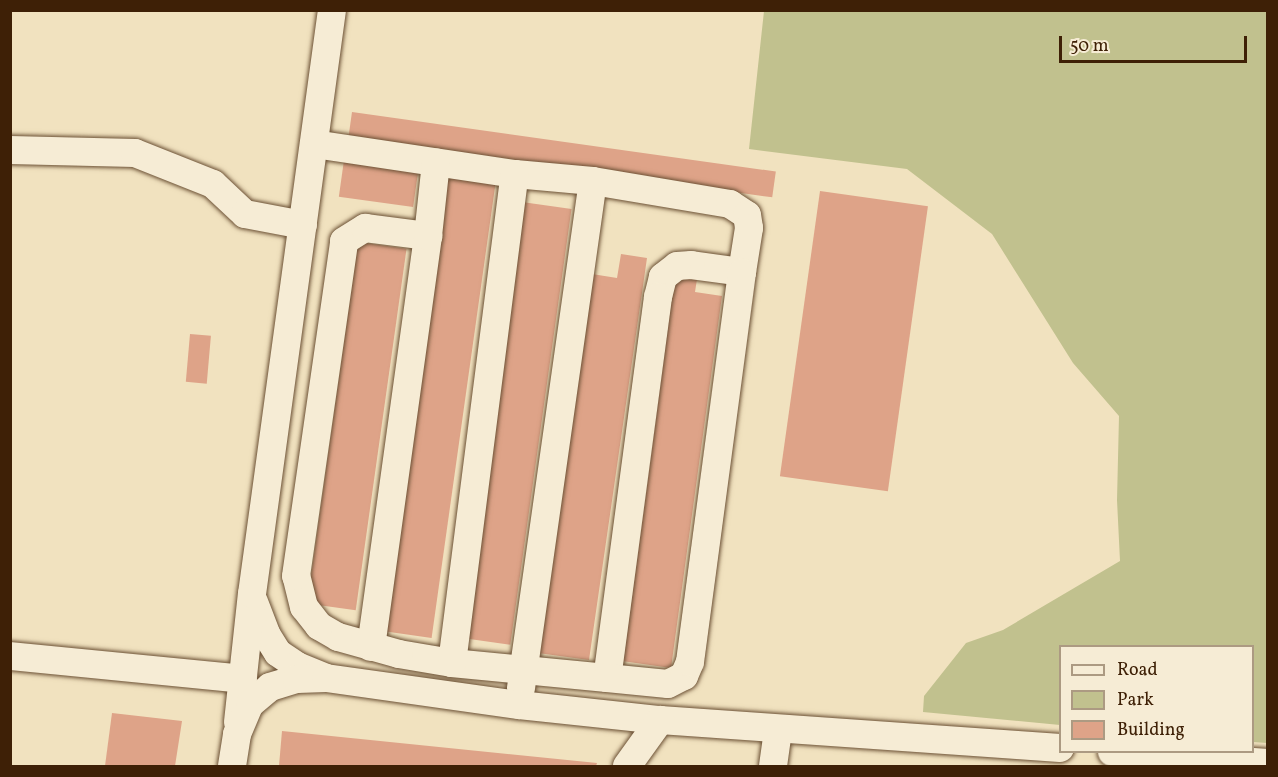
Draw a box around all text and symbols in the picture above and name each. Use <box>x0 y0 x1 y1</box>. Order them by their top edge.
scale bar <box>1062 24 1250 62</box>
text: 50 m <box>1070 34 1109 59</box>
legend <box>1059 645 1254 753</box>
text: Road <box>1117 658 1158 683</box>
text: Park <box>1117 688 1154 713</box>
text: Building <box>1117 718 1185 743</box>

